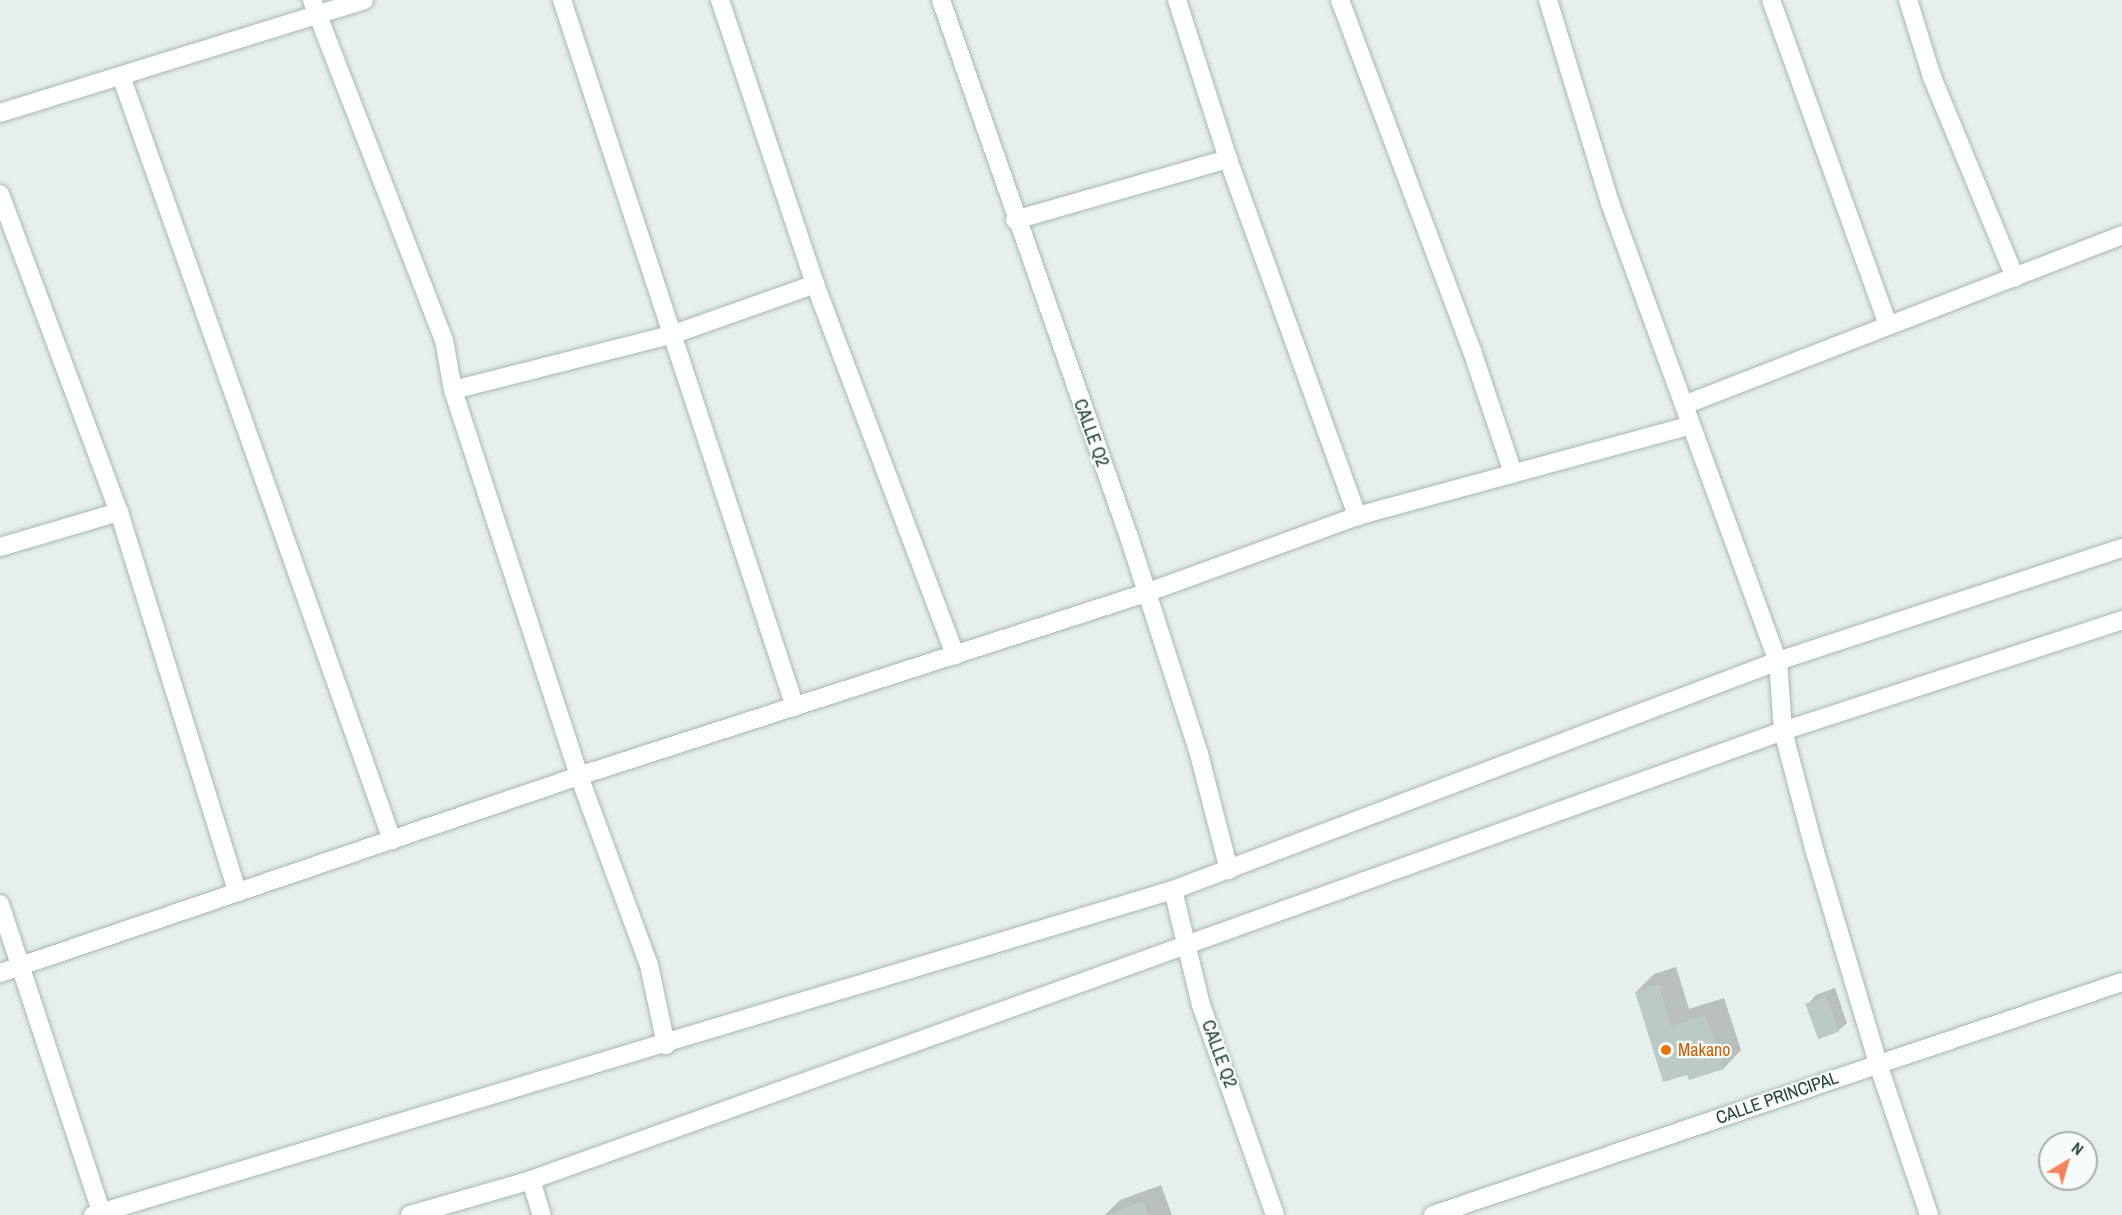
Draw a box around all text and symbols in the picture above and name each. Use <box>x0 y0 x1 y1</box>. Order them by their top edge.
street label: CALLE Q2 <box>1069 396 1113 470</box>
street label: CALLE Q2 <box>1197 1017 1241 1091</box>
place label: Makano <box>1678 1039 1731 1061</box>
marker: Makano <box>1659 1043 1673 1057</box>
street label: CALLE PRINCIPAL <box>1713 1067 1841 1129</box>
north arrow <box>2038 1131 2098 1191</box>
text: N <box>2067 1137 2088 1160</box>

